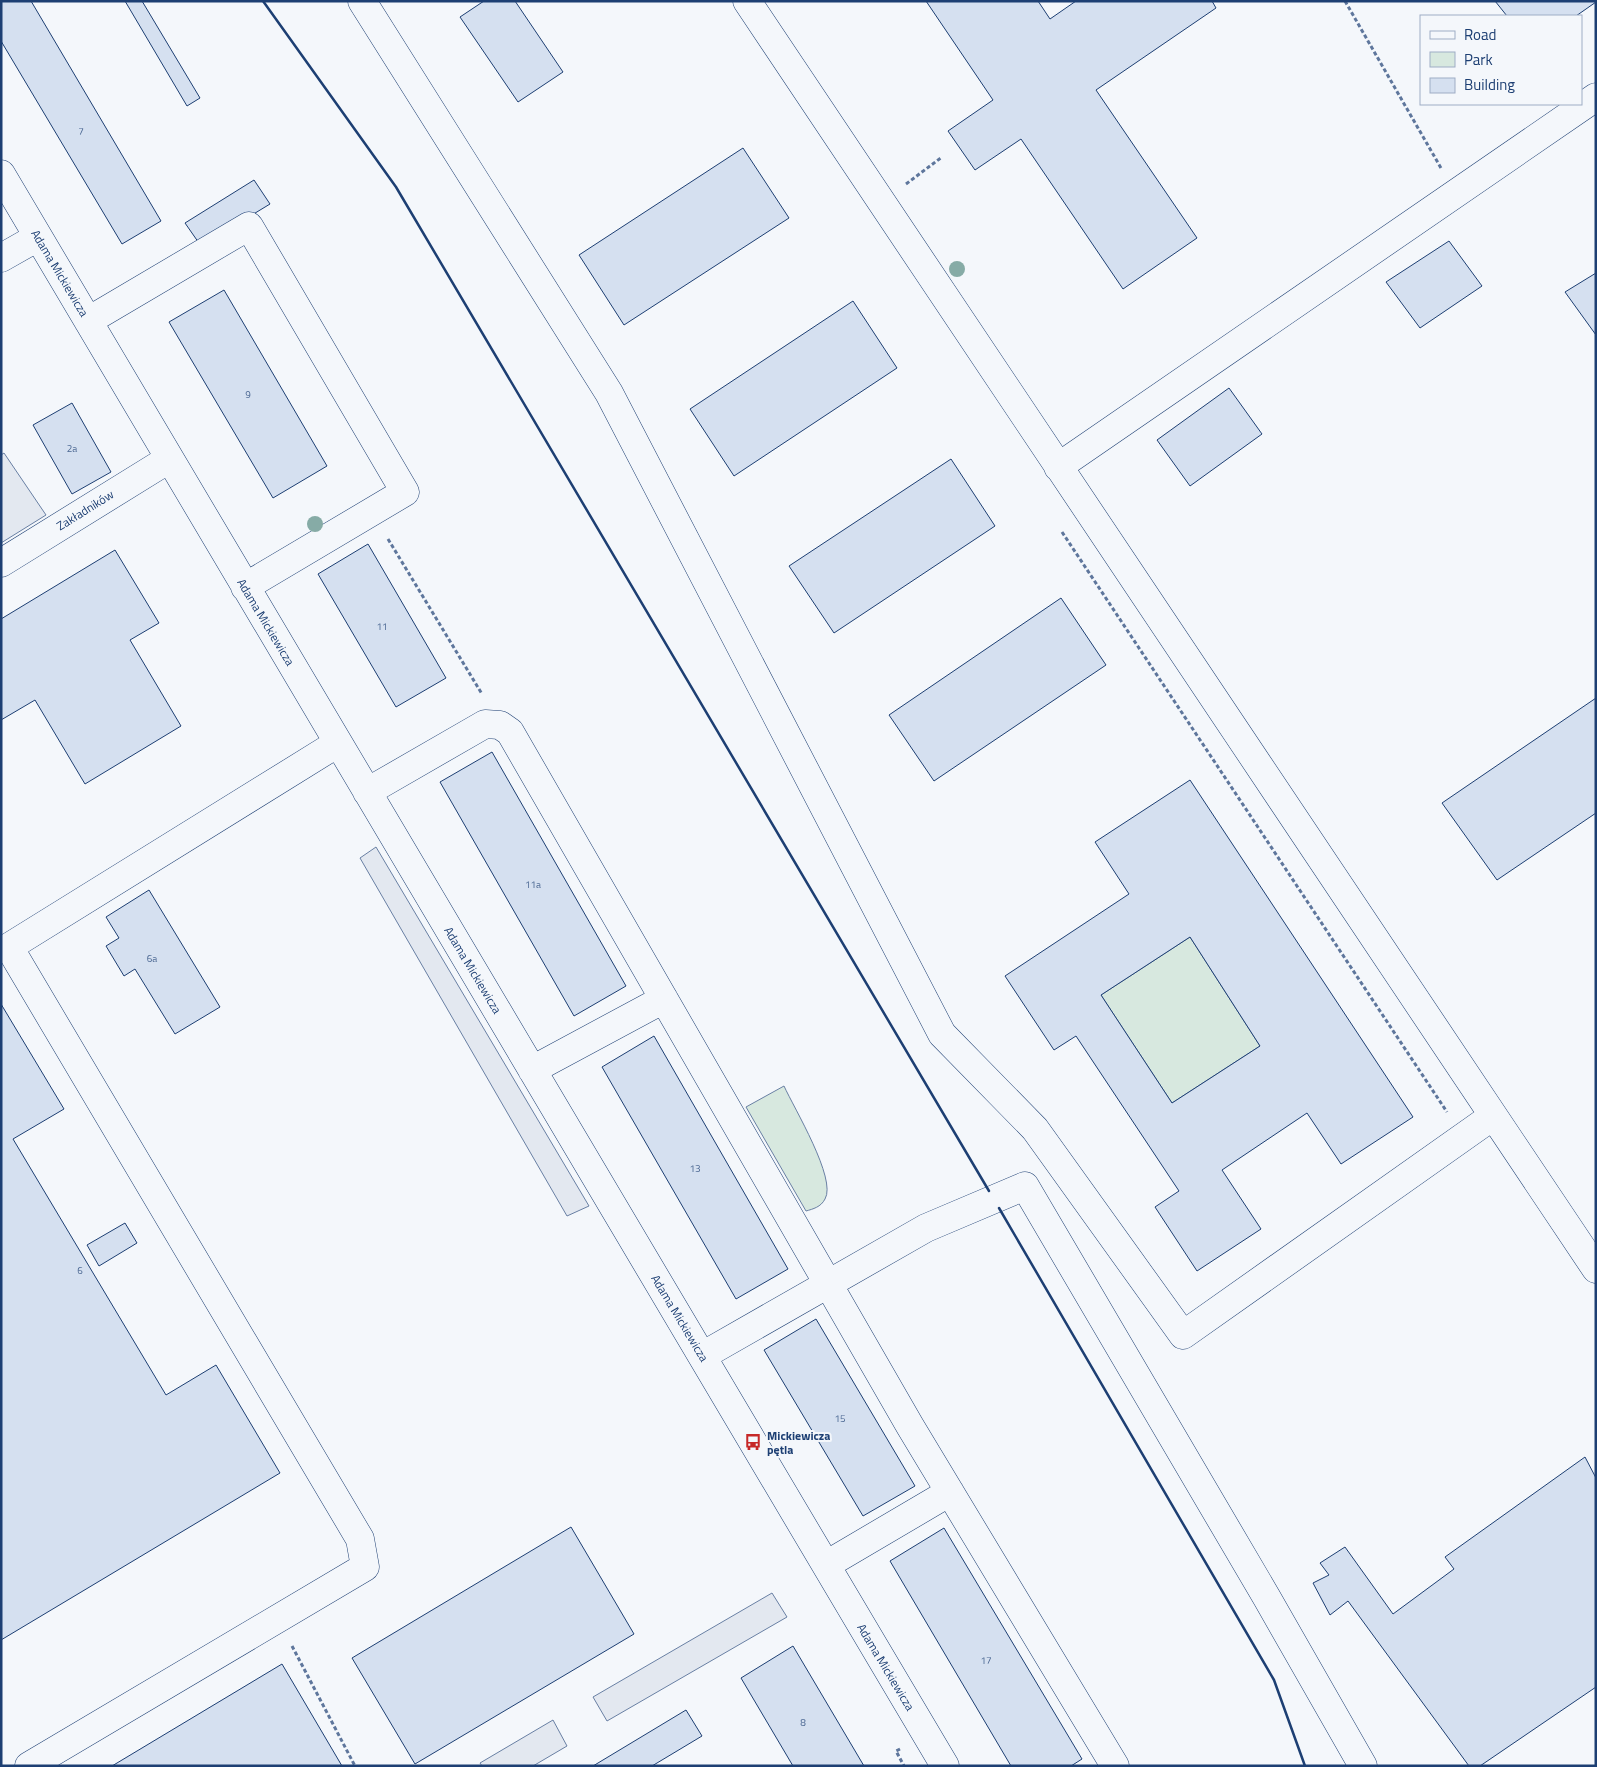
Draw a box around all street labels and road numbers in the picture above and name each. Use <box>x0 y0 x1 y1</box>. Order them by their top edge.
street label: Adama Mickiewicza <box>26 226 94 320</box>
street label: Zakładników <box>53 485 117 535</box>
street label: Adama Mickiewicza <box>232 575 300 669</box>
street label: Adama Mickiewicza <box>439 923 507 1017</box>
street label: Adama Mickiewicza <box>646 1271 714 1365</box>
street label: Adama Mickiewicza <box>852 1620 920 1714</box>

